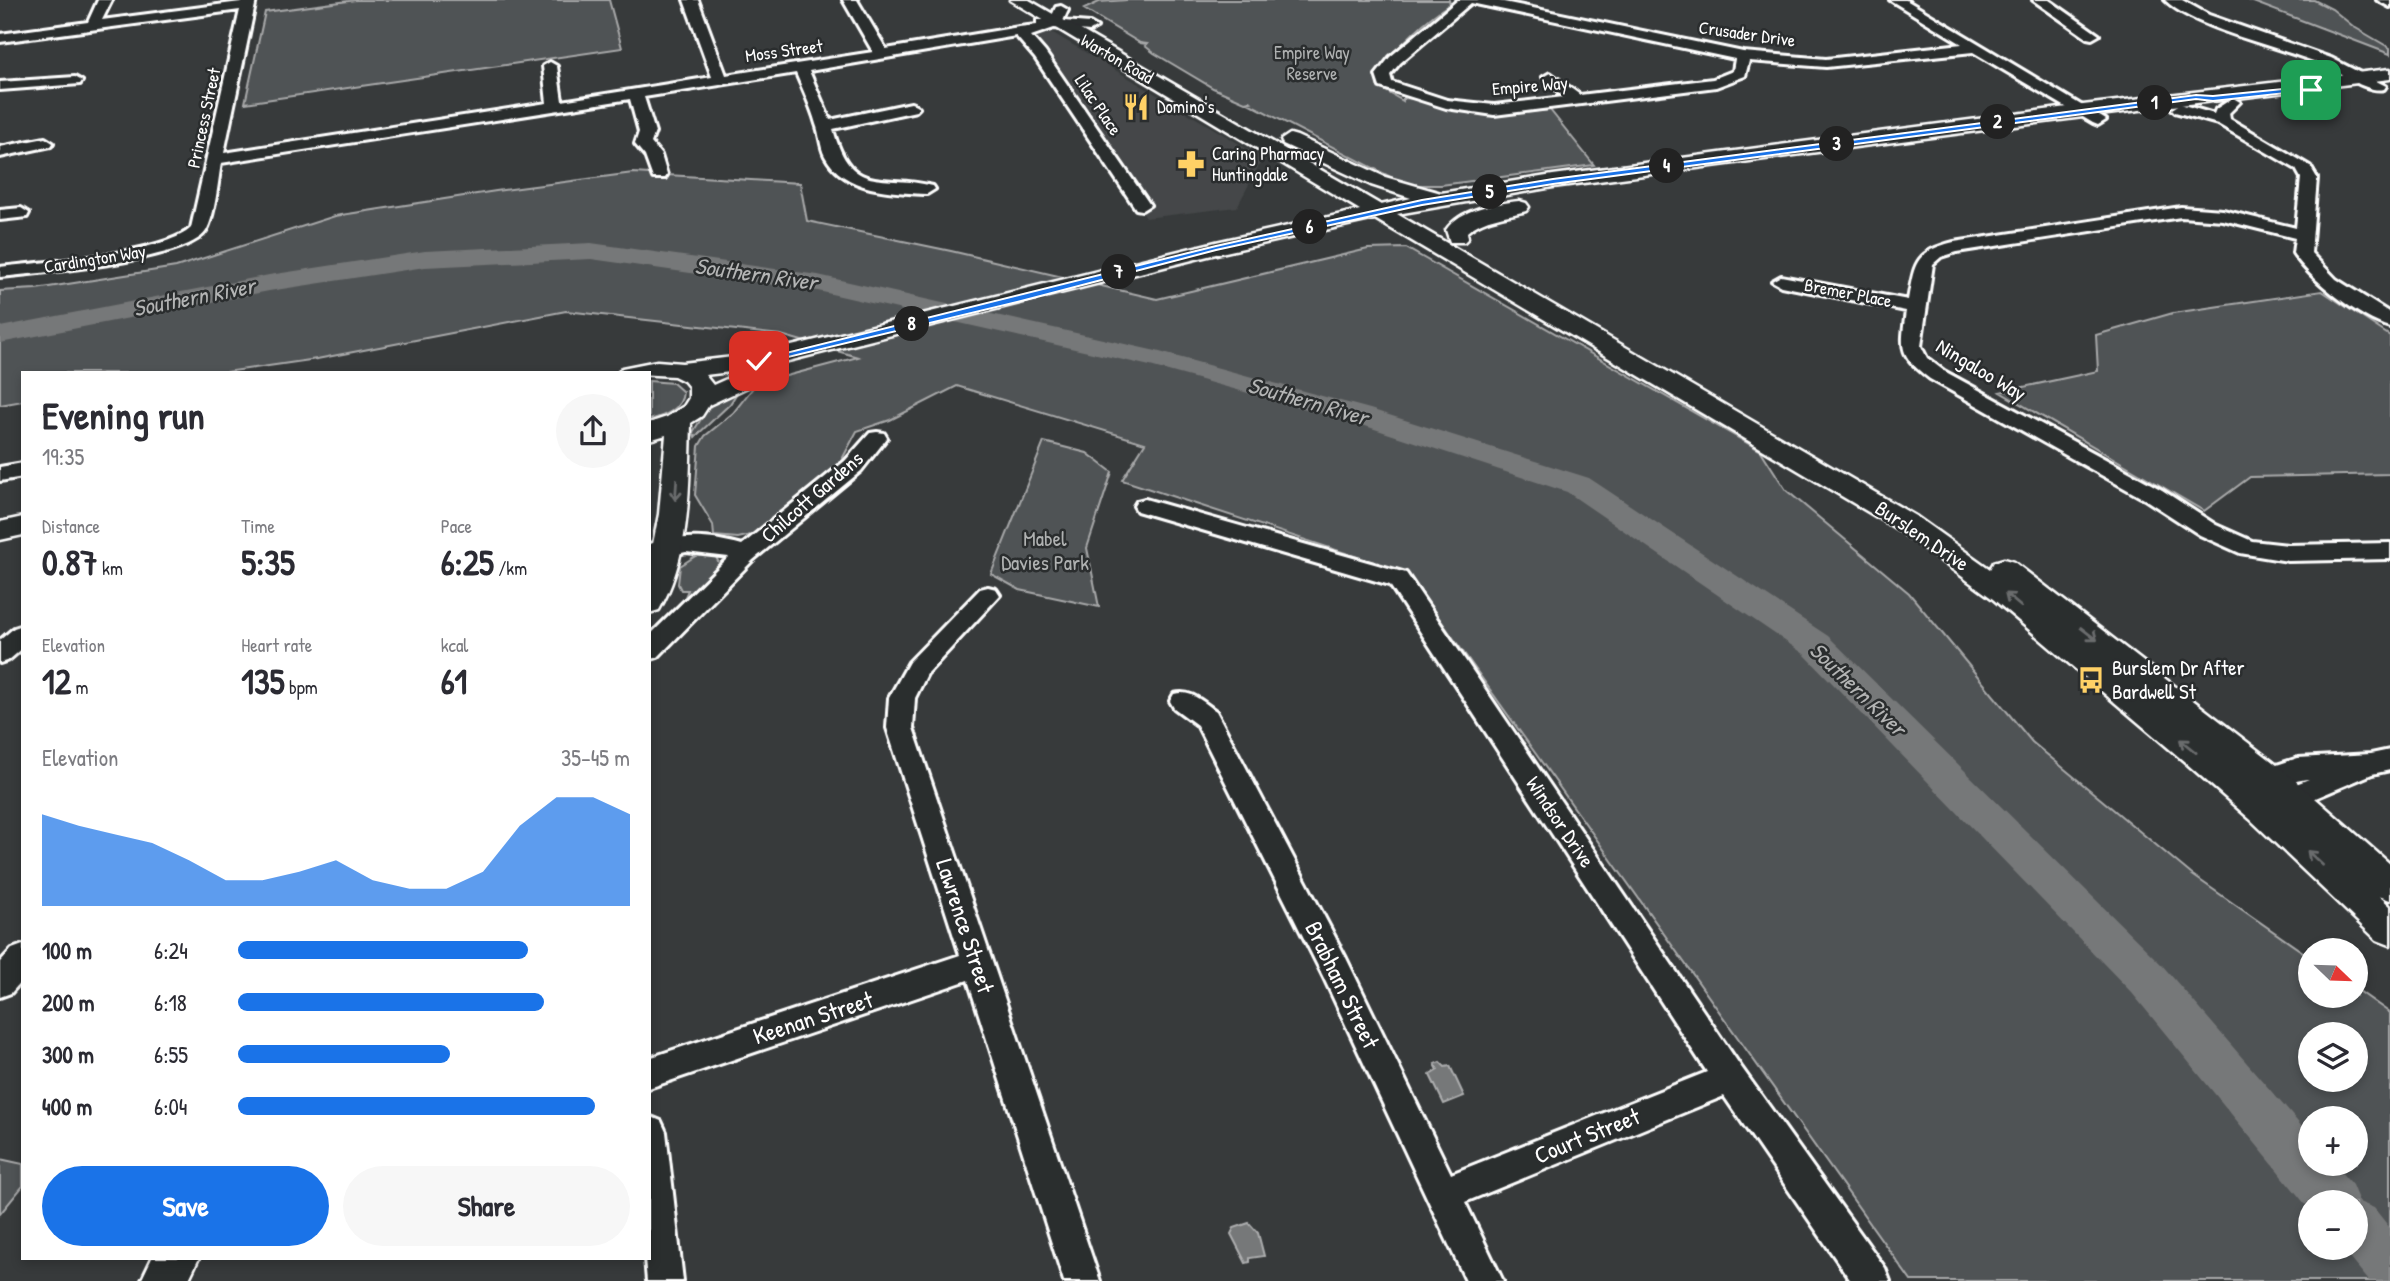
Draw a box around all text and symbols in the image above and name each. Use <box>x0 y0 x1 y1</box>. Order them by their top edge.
street label: Crusader Drive <box>1697 14 1797 53</box>
street label: Warton Road <box>1076 28 1158 89</box>
street label: Moss Street <box>744 33 825 68</box>
park label: Empire Way Reserve <box>1274 40 1350 86</box>
pin <box>2281 60 2341 120</box>
street label: Princess Street <box>181 65 226 170</box>
street label: Lilac Place <box>1069 69 1128 140</box>
street label: Empire Way <box>1491 70 1569 101</box>
icon: arrive <box>2292 71 2330 109</box>
pin: 1 <box>2138 86 2172 120</box>
text: 1 <box>2151 89 2158 115</box>
restaurant icon: Domino's <box>1121 92 1151 122</box>
place label: Domino's <box>1157 94 1214 119</box>
pin: 2 <box>1980 104 2016 140</box>
text: 2 <box>1993 108 2002 134</box>
pin: 3 <box>1820 127 1854 162</box>
text: 3 <box>1832 130 1841 156</box>
place label: Caring Pharmacy Huntingdale <box>1212 141 1325 187</box>
pin: 4 <box>1650 148 1684 184</box>
pharmacy icon: Caring Pharmacy Huntingdale <box>1176 149 1206 179</box>
text: 4 <box>1663 152 1670 178</box>
pin: 5 <box>1472 174 1508 210</box>
text: 5 <box>1485 178 1494 204</box>
pin: 6 <box>1292 210 1328 244</box>
text: 6 <box>1306 213 1313 239</box>
street label: Cardington Way <box>42 238 148 279</box>
water label: Southern River <box>693 250 822 298</box>
pin: 7 <box>1102 254 1136 290</box>
text: 7 <box>1114 258 1123 284</box>
water label: Southern River <box>131 269 260 323</box>
street label: Bremer Place <box>1802 272 1894 313</box>
pin: 8 <box>894 306 930 342</box>
text: 8 <box>907 310 916 336</box>
pin <box>729 331 789 391</box>
street label: Ningaloo Way <box>1931 331 2032 408</box>
icon: check <box>740 342 778 380</box>
water label: Southern River <box>1245 369 1375 433</box>
text: Evening run <box>42 389 205 441</box>
button: share <box>556 394 630 468</box>
text: 19:35 <box>42 441 84 472</box>
street label: Chilcott Gardens <box>754 444 869 549</box>
one-way arrow <box>669 478 682 501</box>
street label: Burslem Drive <box>1869 493 1975 578</box>
text: Distance <box>42 513 100 539</box>
text: Time <box>241 513 275 539</box>
text: Pace <box>441 513 472 539</box>
park label: Mabel Davies Park <box>1001 524 1089 577</box>
text: 0.87 <box>42 539 98 586</box>
text: 5:35 <box>241 539 295 586</box>
text: 6:25 <box>441 539 494 586</box>
text: km <box>98 555 123 581</box>
text: /km <box>494 555 527 581</box>
one-way arrow <box>2004 592 2022 608</box>
one-way arrow <box>2079 626 2098 641</box>
text: Elevation <box>42 632 105 658</box>
text: Heart rate <box>241 632 312 658</box>
text: kcal <box>441 632 468 658</box>
water label: Southern River <box>1803 635 1916 745</box>
place label: Burslem Dr After Bardwell St <box>2112 653 2245 706</box>
text: 12 <box>42 658 71 705</box>
text: 135 <box>241 658 285 705</box>
text: 61 <box>441 658 467 705</box>
bus stop icon: Burslem Dr After Bardwell St <box>2076 665 2106 695</box>
text: m <box>71 674 88 700</box>
text: bpm <box>285 674 318 700</box>
one-way arrow <box>2179 738 2197 754</box>
text: Elevation <box>42 742 118 773</box>
text: 35–45 m <box>561 742 630 773</box>
street label: Windsor Drive <box>1519 770 1602 873</box>
one-way arrow <box>2307 850 2324 867</box>
street label: Lawrence Street <box>929 854 1003 998</box>
street label: Brabham Street <box>1298 916 1388 1054</box>
text: 100 m <box>42 935 92 966</box>
text: 6:24 <box>154 935 188 966</box>
north arrow <box>2298 938 2368 1008</box>
map controls <box>2298 938 2368 1260</box>
street label: Keenan Street <box>749 982 877 1051</box>
text: 200 m <box>42 987 94 1018</box>
text: 6:18 <box>154 987 187 1018</box>
button: layers <box>2298 1022 2368 1092</box>
text: 300 m <box>42 1039 94 1070</box>
text: 6:55 <box>154 1039 188 1070</box>
text: 400 m <box>42 1091 92 1122</box>
text: 6:04 <box>154 1091 187 1122</box>
street label: Court Street <box>1529 1099 1645 1171</box>
button: + <box>2298 1106 2368 1176</box>
button: Save <box>42 1166 329 1246</box>
button: Share <box>343 1166 630 1246</box>
button: − <box>2298 1190 2368 1260</box>

